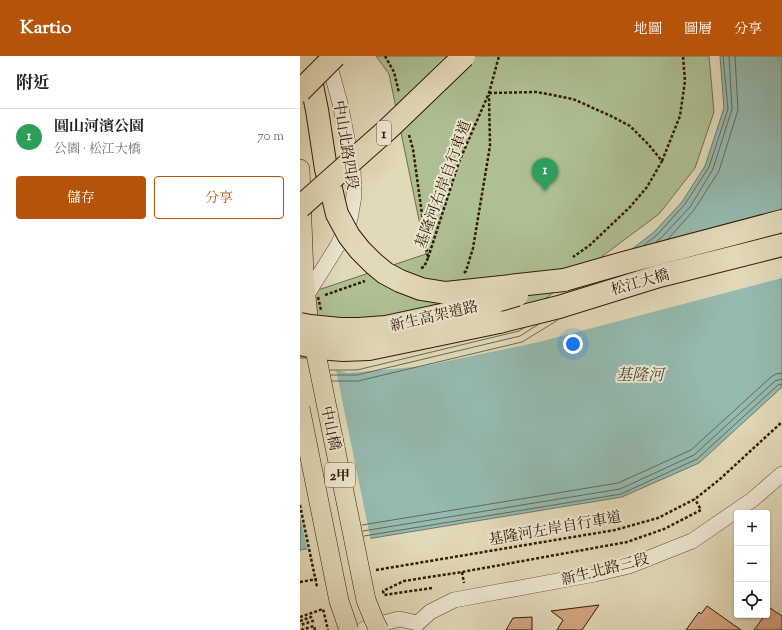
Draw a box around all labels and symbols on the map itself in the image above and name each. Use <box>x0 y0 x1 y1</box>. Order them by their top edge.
street label: 中山北路四段 <box>327 99 362 191</box>
street label: 基隆河右岸自行車道 <box>411 117 477 252</box>
road number: 1 <box>377 121 391 145</box>
pin: 1 <box>532 158 558 191</box>
street label: 松江大橋 <box>609 265 672 302</box>
street label: 新生高架道路 <box>388 297 481 338</box>
your location <box>563 334 583 354</box>
water label: 基隆河 <box>616 365 667 388</box>
street label: 中山橋 <box>315 404 344 453</box>
road number: 2甲 <box>325 463 355 487</box>
street label: 基隆河左岸自行車道 <box>487 507 624 552</box>
street label: 新生北路三段 <box>559 549 652 592</box>

